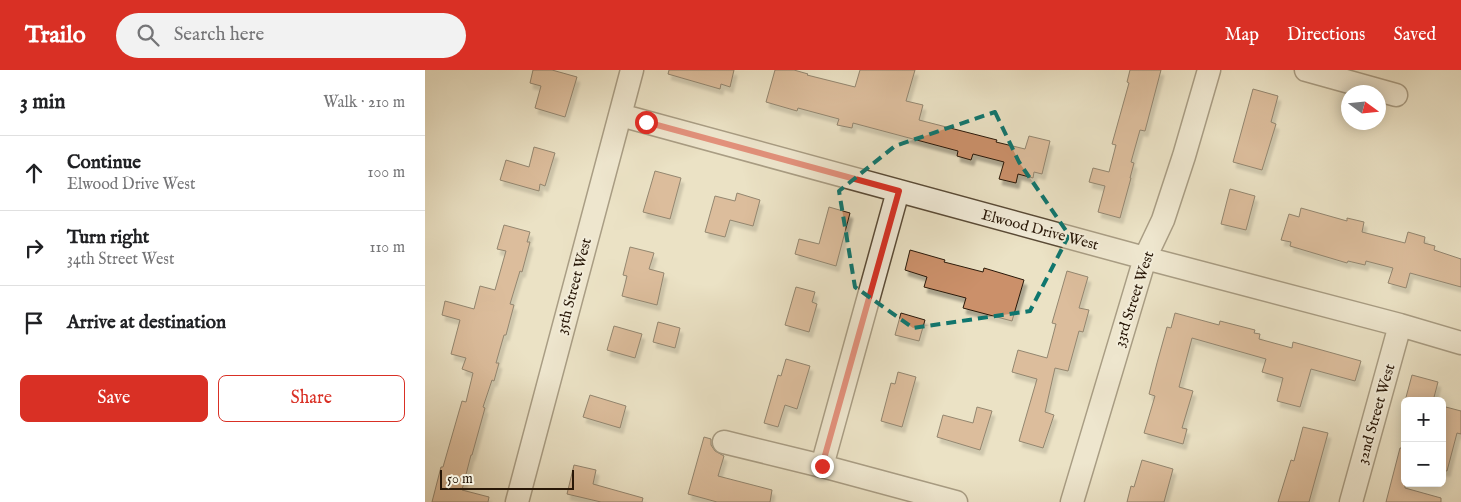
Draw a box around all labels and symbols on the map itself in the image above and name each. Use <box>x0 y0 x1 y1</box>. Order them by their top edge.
north arrow <box>1341 85 1386 130</box>
route start <box>635 111 658 134</box>
street label: Elwood Drive West <box>979 205 1101 255</box>
street label: 35th Street West <box>552 236 596 336</box>
street label: 33rd Street West <box>1110 249 1158 349</box>
street label: 32nd Street West <box>1353 362 1399 466</box>
route end <box>811 455 834 478</box>
scale bar <box>440 467 574 490</box>

